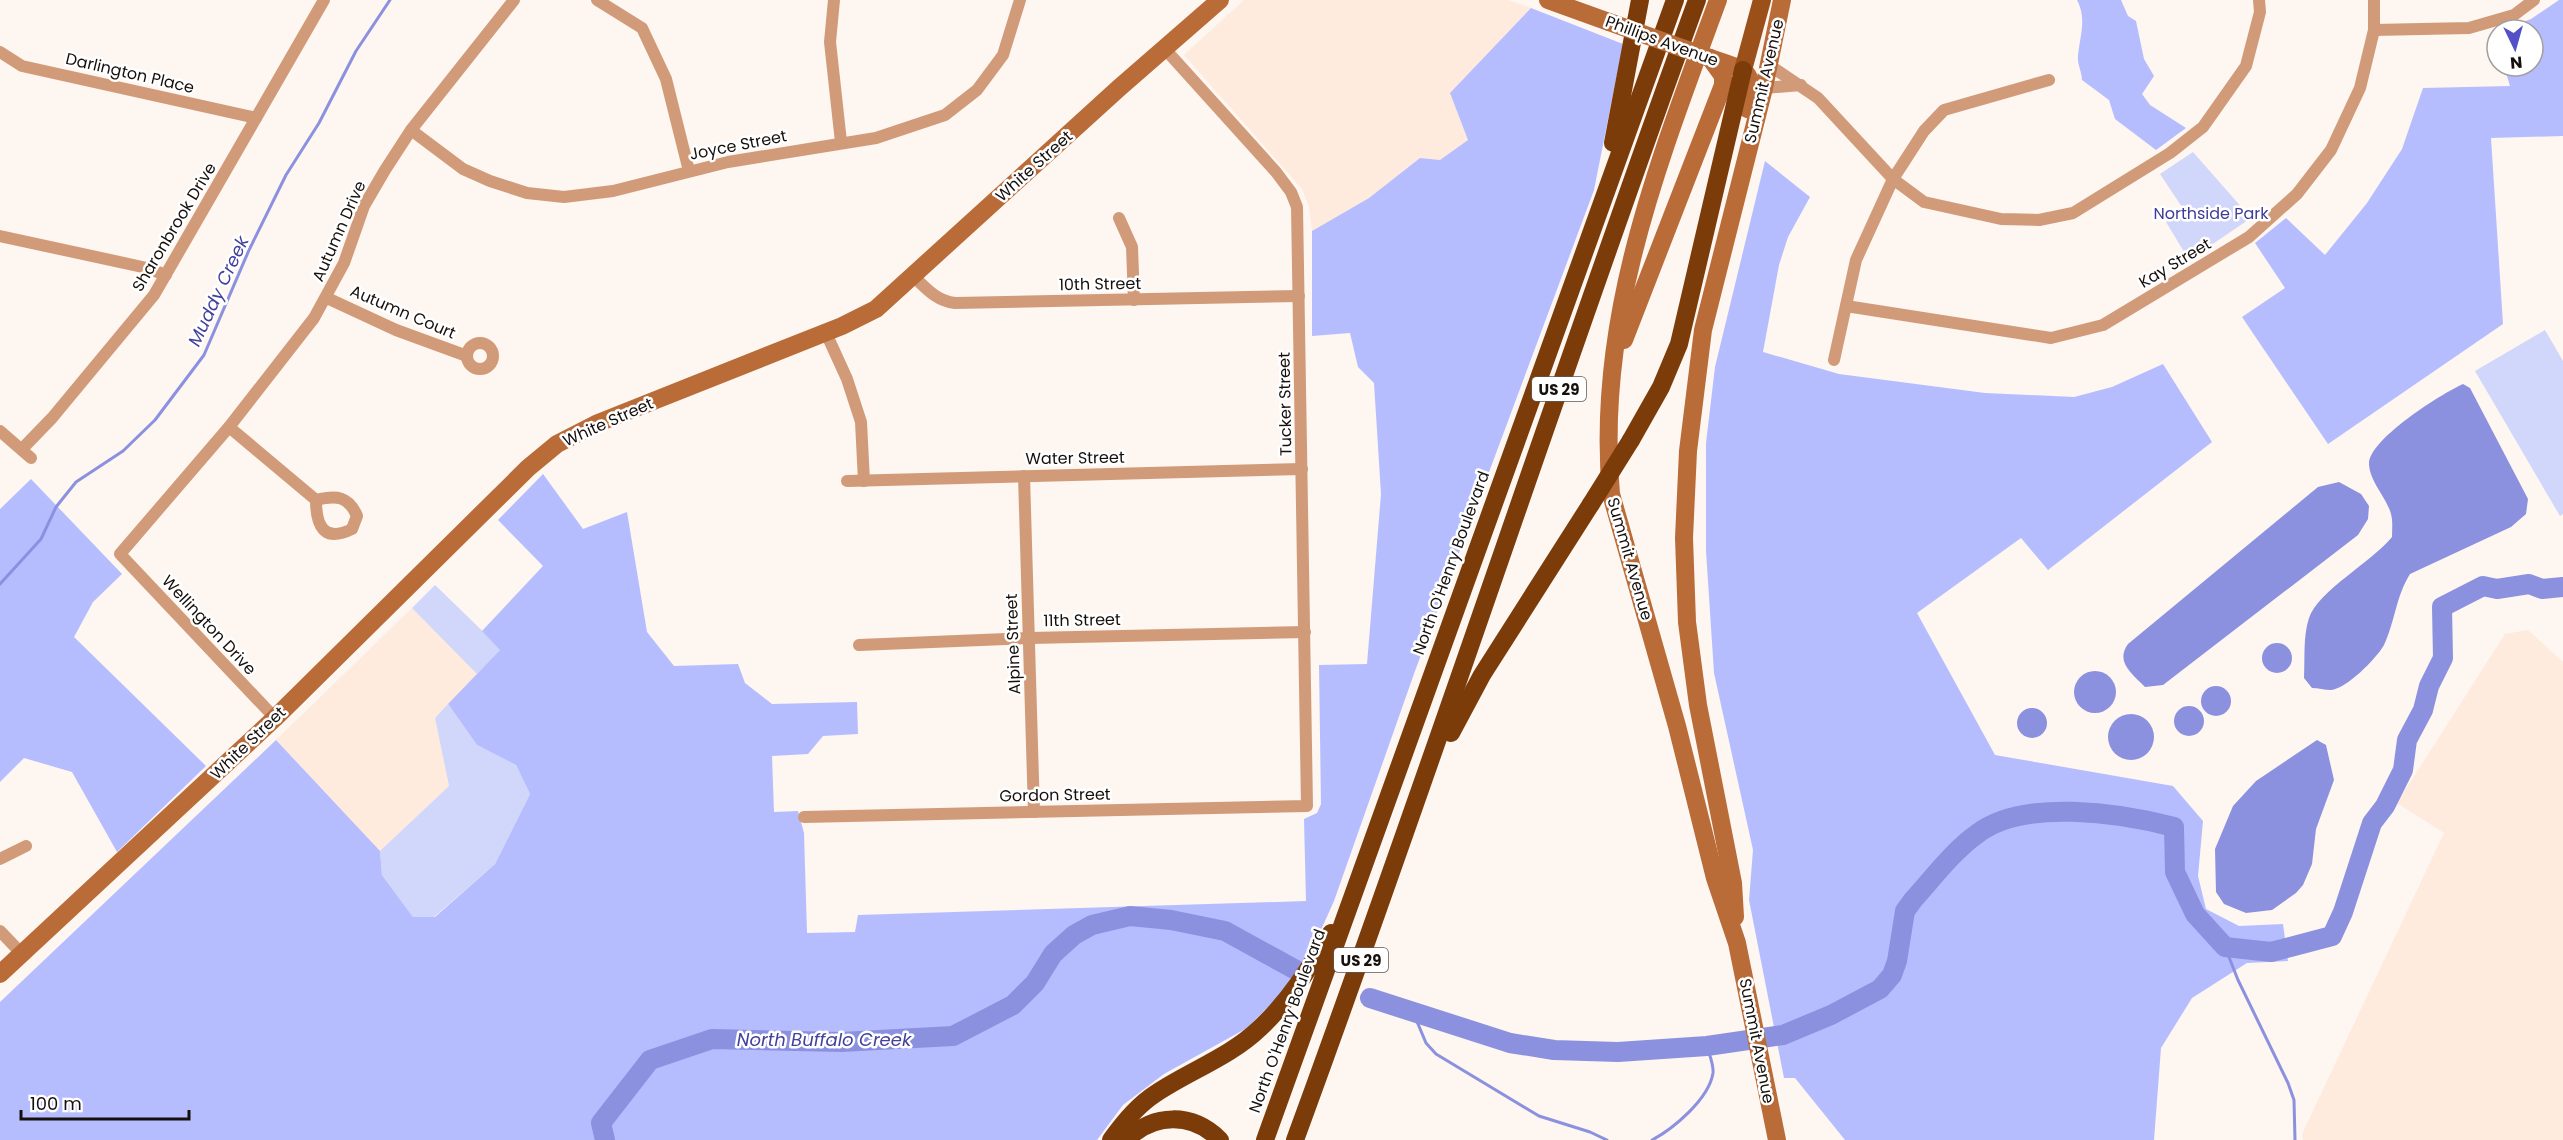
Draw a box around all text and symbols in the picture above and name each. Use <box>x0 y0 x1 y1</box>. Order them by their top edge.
street label: Phillips Avenue <box>1602 10 1722 72</box>
street label: Summit Avenue <box>1739 17 1789 145</box>
north arrow <box>2485 18 2545 78</box>
street label: Darlington Place <box>63 47 197 99</box>
text: N <box>2509 50 2523 74</box>
street label: Joyce Street <box>687 124 789 166</box>
street label: White Street <box>990 125 1078 207</box>
street label: Sharonbrook Drive <box>126 158 222 296</box>
street label: Autumn Drive <box>306 177 372 285</box>
park label: Northside Park <box>2153 202 2269 225</box>
water label: Muddy Creek <box>182 231 255 350</box>
street label: Kay Street <box>2135 232 2216 294</box>
street label: 10th Street <box>1059 272 1142 296</box>
street label: Autumn Court <box>347 279 460 345</box>
street label: Tucker Street <box>1273 352 1297 456</box>
road number: US 29 <box>1532 377 1586 401</box>
street label: White Street <box>559 392 657 452</box>
street label: Water Street <box>1025 446 1125 470</box>
street label: North O'Henry Boulevard <box>1407 468 1495 658</box>
street label: Summit Avenue <box>1601 495 1659 623</box>
street label: Wellington Drive <box>157 570 261 680</box>
street label: Alpine Street <box>1000 593 1026 695</box>
street label: 11th Street <box>1043 608 1121 632</box>
street label: White Street <box>205 701 291 785</box>
street label: Gordon Street <box>999 783 1111 807</box>
street label: North O'Henry Boulevard <box>1243 926 1331 1116</box>
road number: US 29 <box>1334 948 1388 972</box>
street label: Summit Avenue <box>1734 977 1780 1105</box>
water label: North Buffalo Creek <box>737 1027 912 1052</box>
scale bar <box>21 1083 189 1121</box>
text: 100 m <box>30 1091 82 1116</box>

